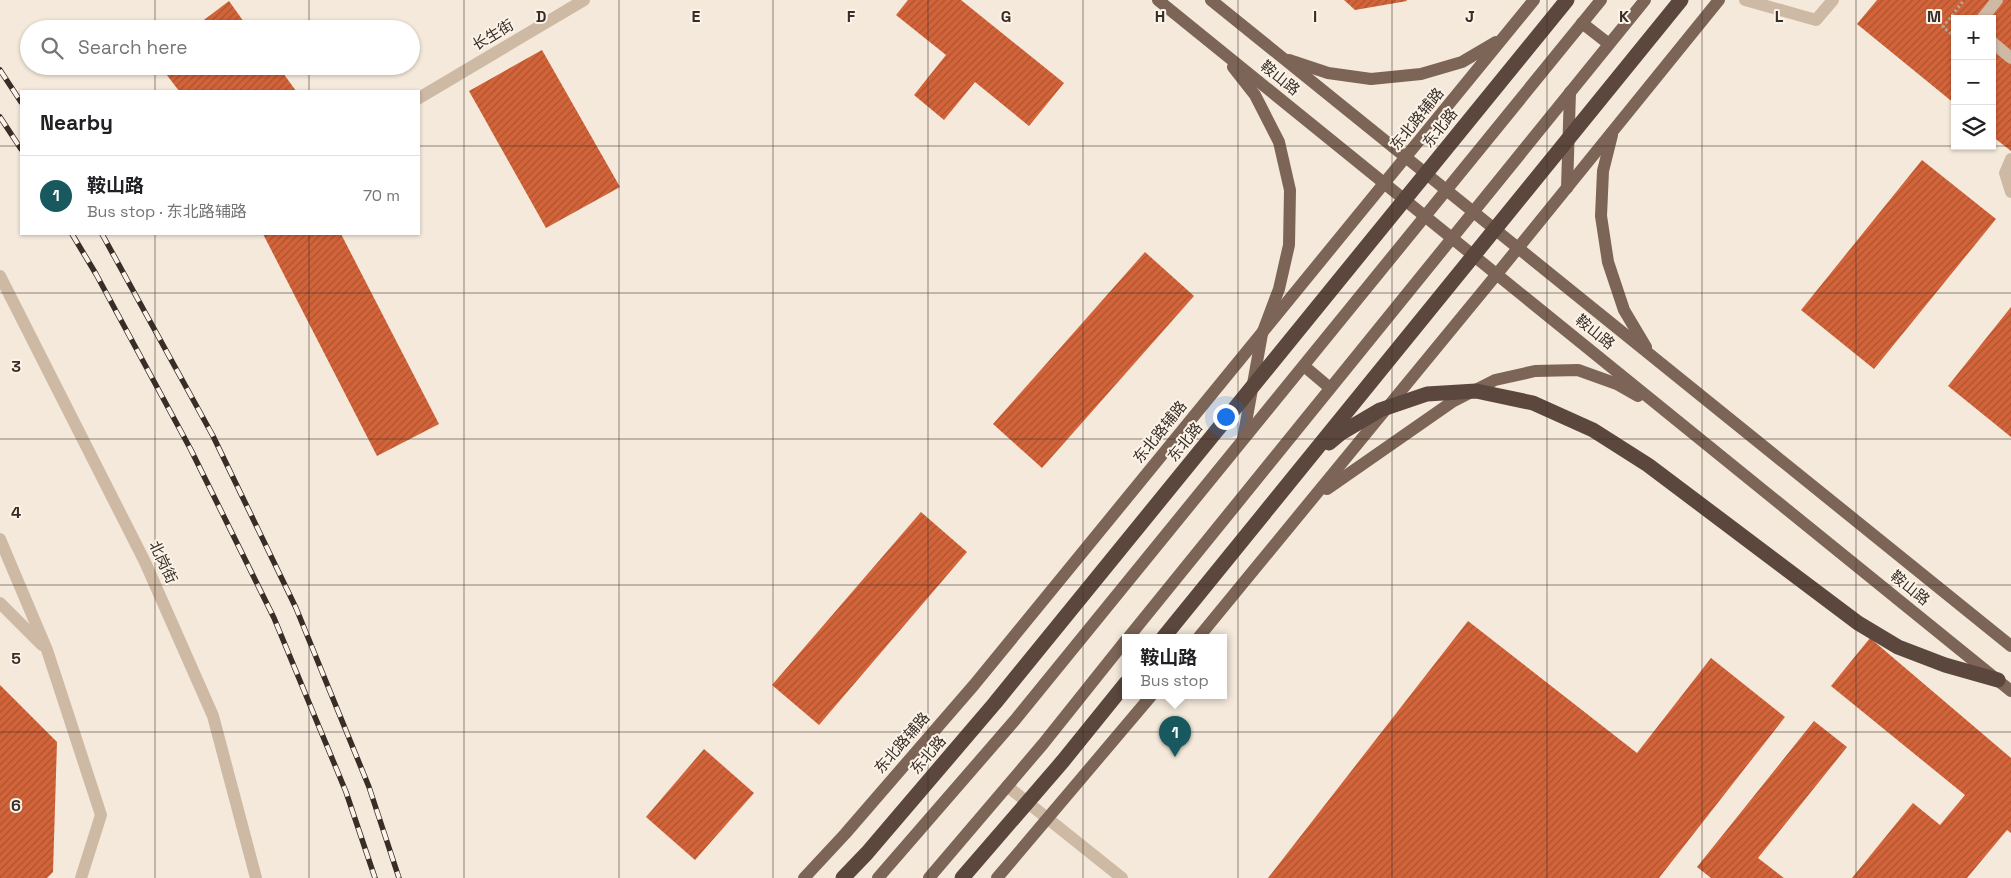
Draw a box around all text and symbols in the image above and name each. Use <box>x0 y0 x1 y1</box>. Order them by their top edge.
text: D <box>536 6 546 27</box>
text: E <box>692 6 701 27</box>
text: F <box>847 6 856 27</box>
text: G <box>1001 6 1011 27</box>
text: H <box>1155 6 1165 27</box>
text: I <box>1313 6 1317 27</box>
text: J <box>1465 6 1475 27</box>
text: K <box>1619 6 1629 27</box>
text: L <box>1775 6 1784 27</box>
text: M <box>1927 6 1941 27</box>
street label: 长生街 <box>469 15 517 54</box>
map controls <box>1951 15 1996 150</box>
button: + <box>1951 15 1996 60</box>
search box <box>20 20 420 75</box>
icon: search <box>38 34 66 62</box>
text: Search here <box>78 35 188 60</box>
street label: 鞍山路 <box>1257 56 1304 99</box>
button: − <box>1951 60 1996 105</box>
street label: 东北路辅路 <box>1386 84 1448 154</box>
street label: 东北路 <box>1419 105 1461 151</box>
button: layers <box>1951 105 1996 150</box>
text: Nearby <box>40 109 113 136</box>
text: 鞍山路 <box>87 173 144 198</box>
text: 1 <box>52 185 60 206</box>
text: 70 m <box>363 185 400 206</box>
text: Bus stop · 东北路辅路 <box>87 201 247 222</box>
street label: 鞍山路 <box>1572 310 1619 353</box>
text: 3 <box>11 356 21 377</box>
street label: 东北路辅路 <box>1129 397 1191 467</box>
your location <box>1213 404 1239 430</box>
street label: 东北路 <box>1164 419 1206 465</box>
text: 4 <box>11 502 21 523</box>
street label: 北岗街 <box>145 537 182 586</box>
street label: 鞍山路 <box>1887 566 1934 609</box>
popup <box>1122 634 1227 699</box>
text: 鞍山路 <box>1140 645 1197 670</box>
text: 5 <box>11 648 21 669</box>
text: Bus stop <box>1140 670 1209 691</box>
street label: 东北路辅路 <box>871 709 933 777</box>
pin: 1 <box>1159 716 1191 757</box>
street label: 东北路 <box>906 732 950 778</box>
text: 6 <box>11 795 21 816</box>

